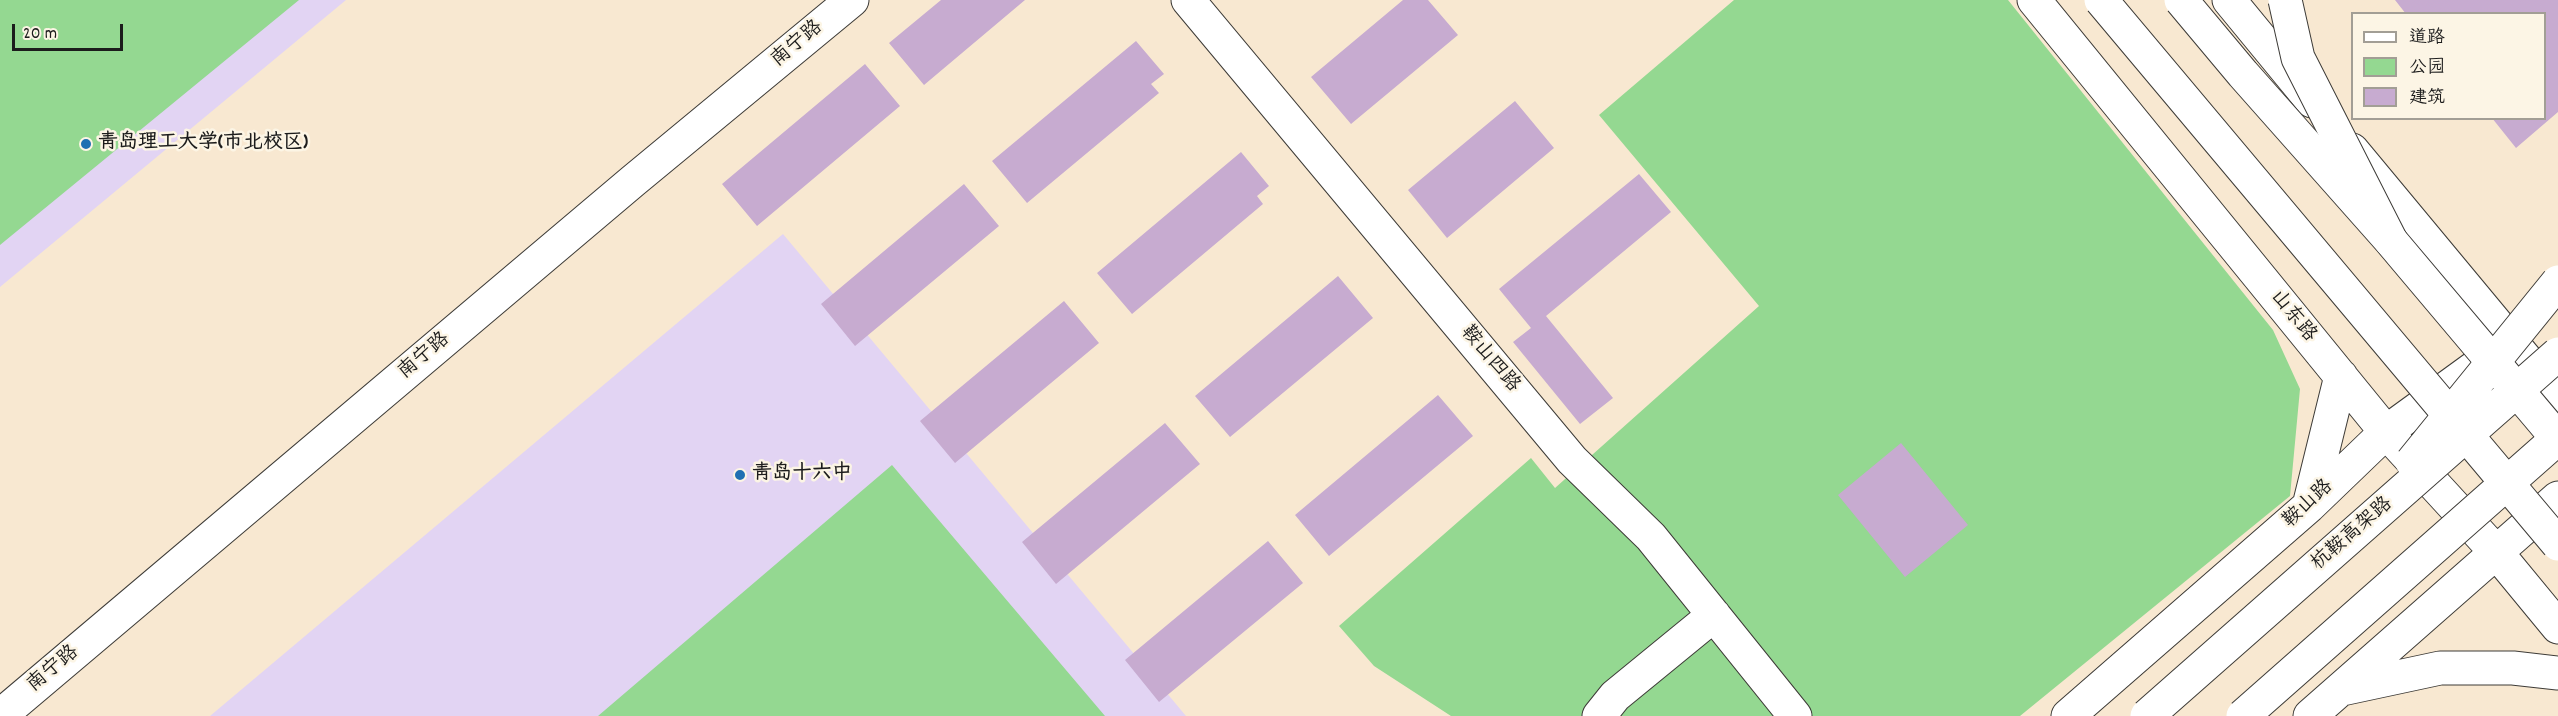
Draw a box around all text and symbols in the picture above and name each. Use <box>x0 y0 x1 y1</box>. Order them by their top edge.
scale bar <box>15 12 126 50</box>
legend <box>2351 12 2546 120</box>
street label: 南宁路 <box>767 17 829 73</box>
text: 20 m <box>23 22 57 47</box>
text: 道路 <box>2409 26 2445 51</box>
text: 公园 <box>2409 56 2445 81</box>
text: 建筑 <box>2409 86 2445 111</box>
place label: 青岛理工大学(市北校区) <box>98 132 308 156</box>
marker: 青岛理工大学(市北校区) <box>79 137 93 151</box>
street label: 山东路 <box>2264 286 2320 348</box>
street label: 鞍山四路 <box>1454 322 1524 398</box>
street label: 南宁路 <box>394 329 456 385</box>
place label: 青岛十六中 <box>752 463 852 487</box>
marker: 青岛十六中 <box>733 468 747 482</box>
street label: 鞍山路 <box>2279 476 2339 534</box>
street label: 杭鞍高架路 <box>2307 493 2399 577</box>
street label: 南宁路 <box>23 642 85 698</box>

